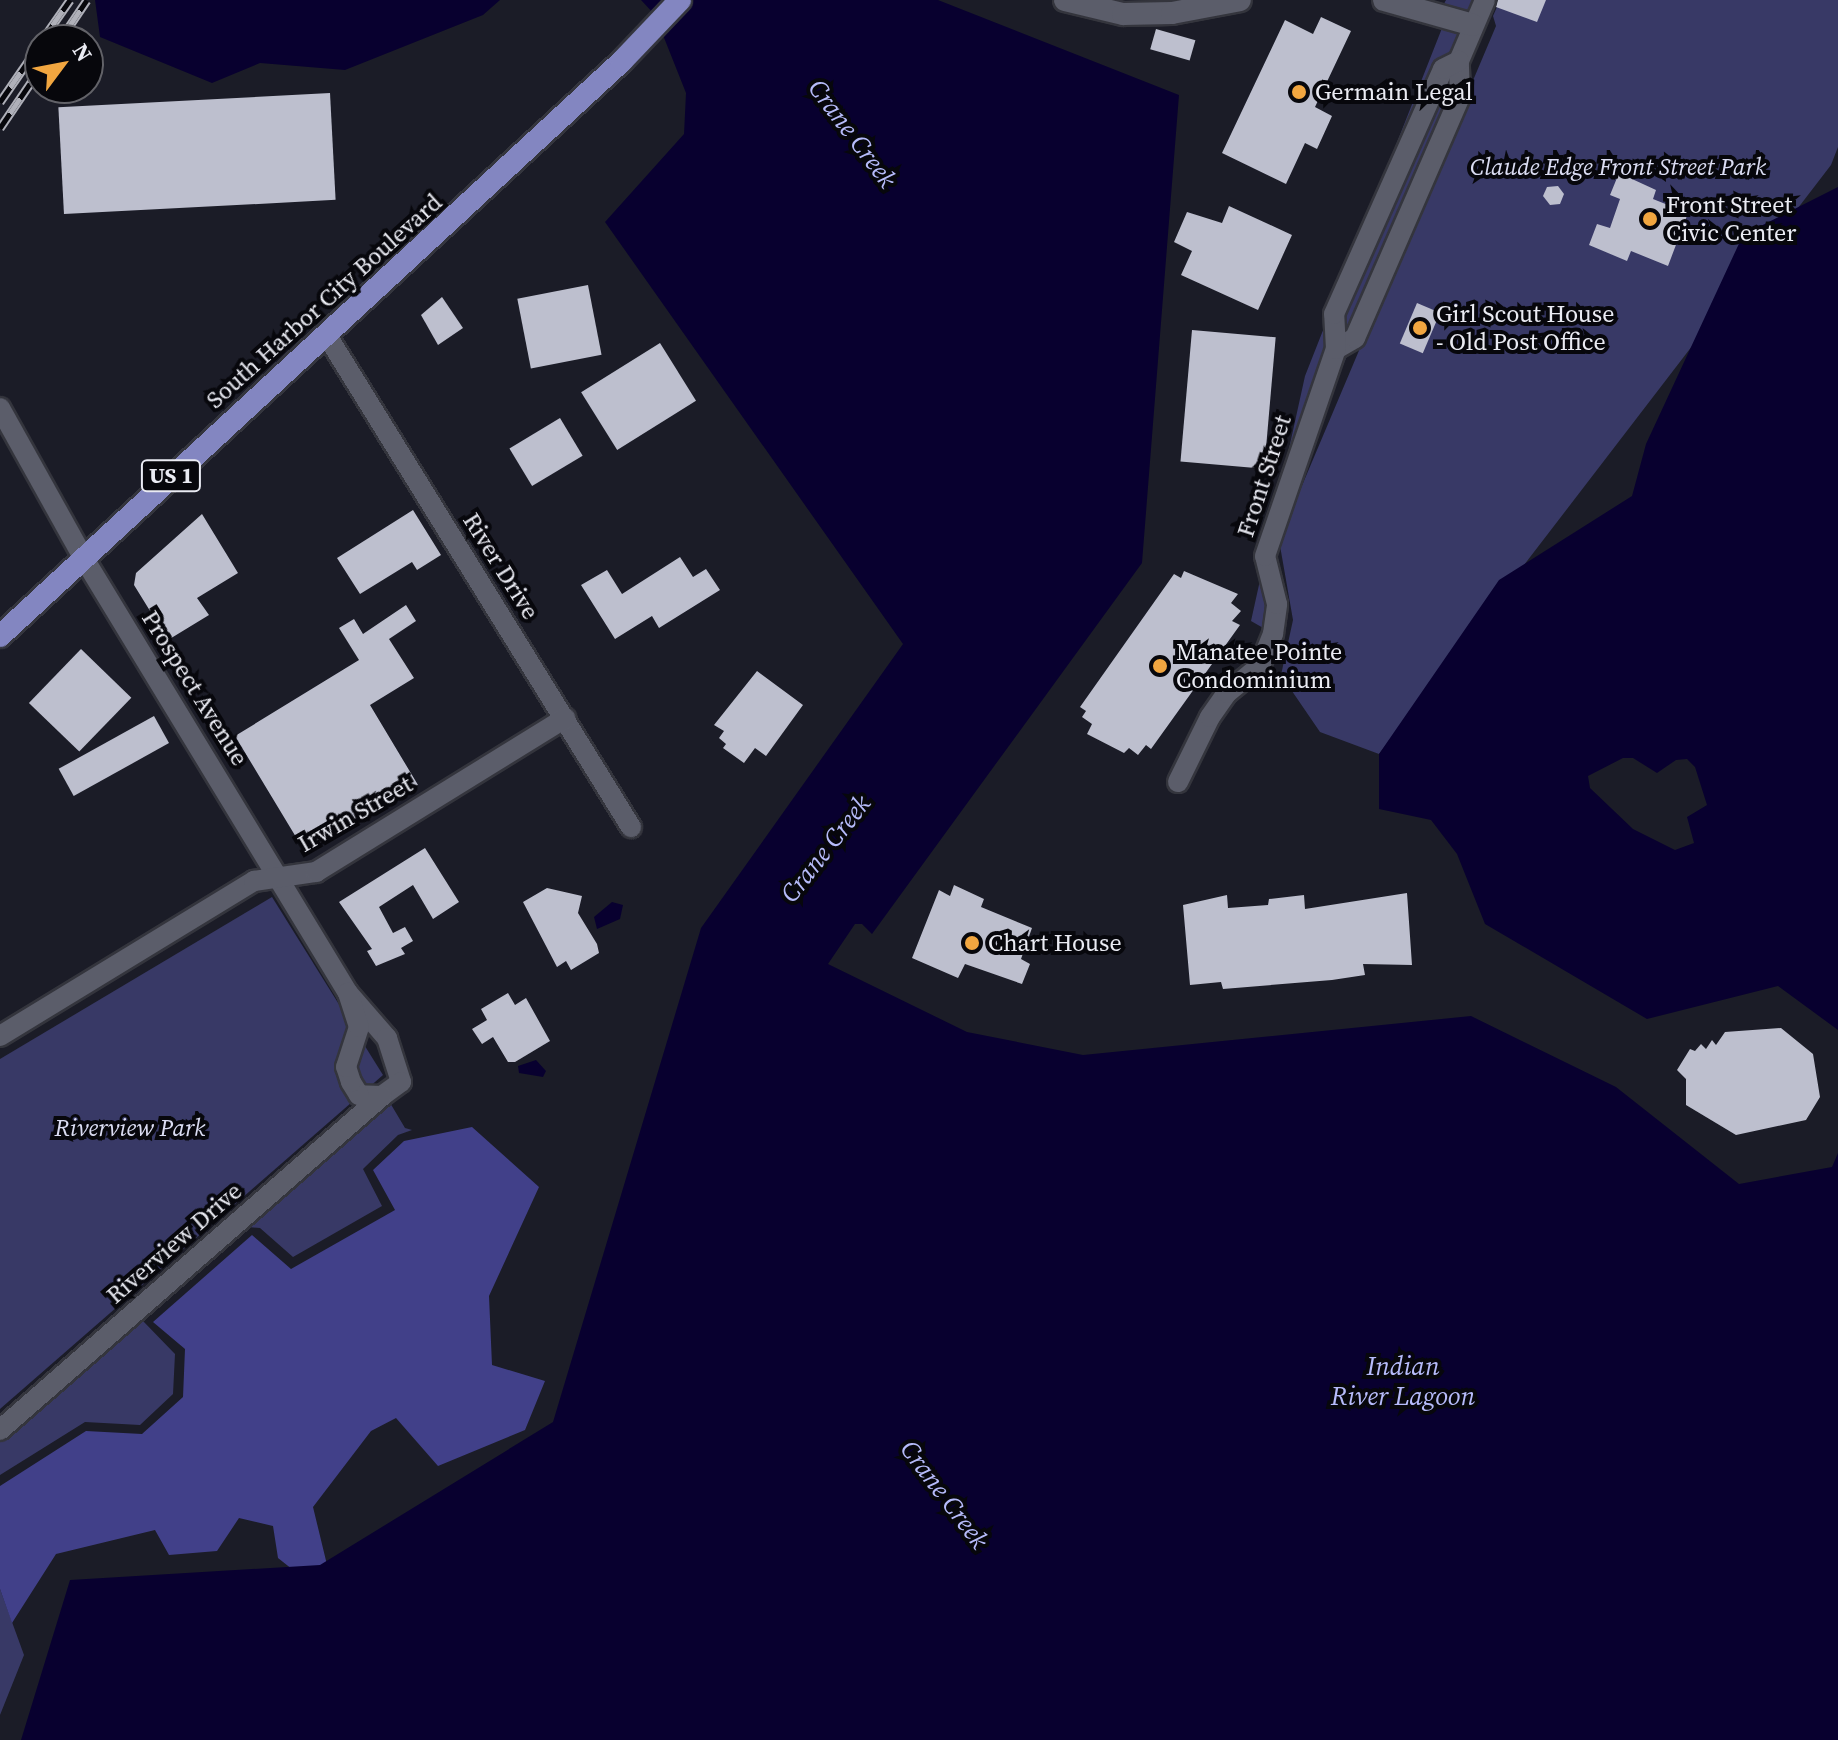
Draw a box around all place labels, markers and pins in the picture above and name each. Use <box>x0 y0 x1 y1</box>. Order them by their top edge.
place label: Germain Legal <box>1315 78 1473 106</box>
marker: Germain Legal <box>1290 83 1308 101</box>
place label: Front Street Civic Center <box>1666 191 1797 247</box>
marker: Front Street Civic Center <box>1641 210 1659 228</box>
place label: Girl Scout House - Old Post Office <box>1436 300 1614 356</box>
marker: Girl Scout House - Old Post Office <box>1411 319 1429 337</box>
place label: Manatee Pointe Condominium <box>1176 638 1342 694</box>
marker: Manatee Pointe Condominium <box>1151 657 1169 675</box>
place label: Chart House <box>988 929 1122 957</box>
marker: Chart House <box>963 934 981 952</box>

